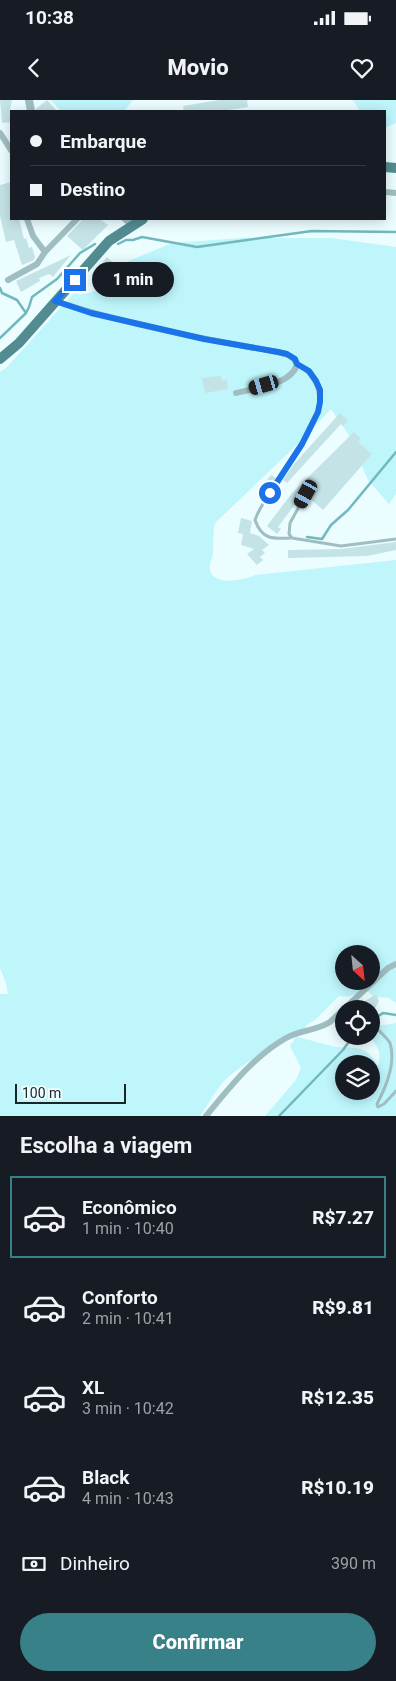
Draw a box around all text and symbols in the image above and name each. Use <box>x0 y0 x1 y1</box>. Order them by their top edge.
text: 10:38 <box>25 6 74 29</box>
icon: back <box>20 54 48 82</box>
icon: heart <box>348 54 376 82</box>
text: Movio <box>167 55 229 80</box>
text: Embarque <box>60 130 146 153</box>
text: Destino <box>60 178 125 201</box>
callout: 1 min <box>92 262 175 298</box>
route end <box>64 269 86 291</box>
text: 1 min <box>113 270 153 289</box>
car <box>247 374 280 396</box>
car <box>292 477 319 511</box>
route start <box>259 482 281 504</box>
north arrow <box>335 945 380 990</box>
map controls <box>335 945 380 1100</box>
button: locate <box>335 1000 380 1045</box>
button: layers <box>335 1055 380 1100</box>
scale bar <box>15 1081 126 1104</box>
text: 100 m <box>22 1085 61 1101</box>
text: Escolha a viagem <box>20 1133 192 1158</box>
icon: car <box>22 1195 67 1240</box>
text: Econômico <box>82 1196 177 1219</box>
text: R$7.27 <box>312 1206 374 1229</box>
text: 1 min · 10:40 <box>82 1219 174 1238</box>
icon: car <box>22 1285 67 1330</box>
text: Conforto <box>82 1286 158 1309</box>
text: R$9.81 <box>312 1296 374 1319</box>
text: 2 min · 10:41 <box>82 1309 174 1328</box>
icon: car <box>22 1375 67 1420</box>
text: XL <box>82 1376 104 1399</box>
text: R$12.35 <box>301 1386 374 1409</box>
text: 3 min · 10:42 <box>82 1399 174 1418</box>
icon: car <box>22 1465 67 1510</box>
text: Black <box>82 1466 129 1489</box>
text: R$10.19 <box>301 1476 374 1499</box>
text: 4 min · 10:43 <box>82 1489 174 1508</box>
icon: cash <box>20 1550 48 1578</box>
text: Dinheiro <box>60 1552 130 1575</box>
text: 390 m <box>331 1554 376 1573</box>
button: Confirmar <box>20 1613 376 1671</box>

